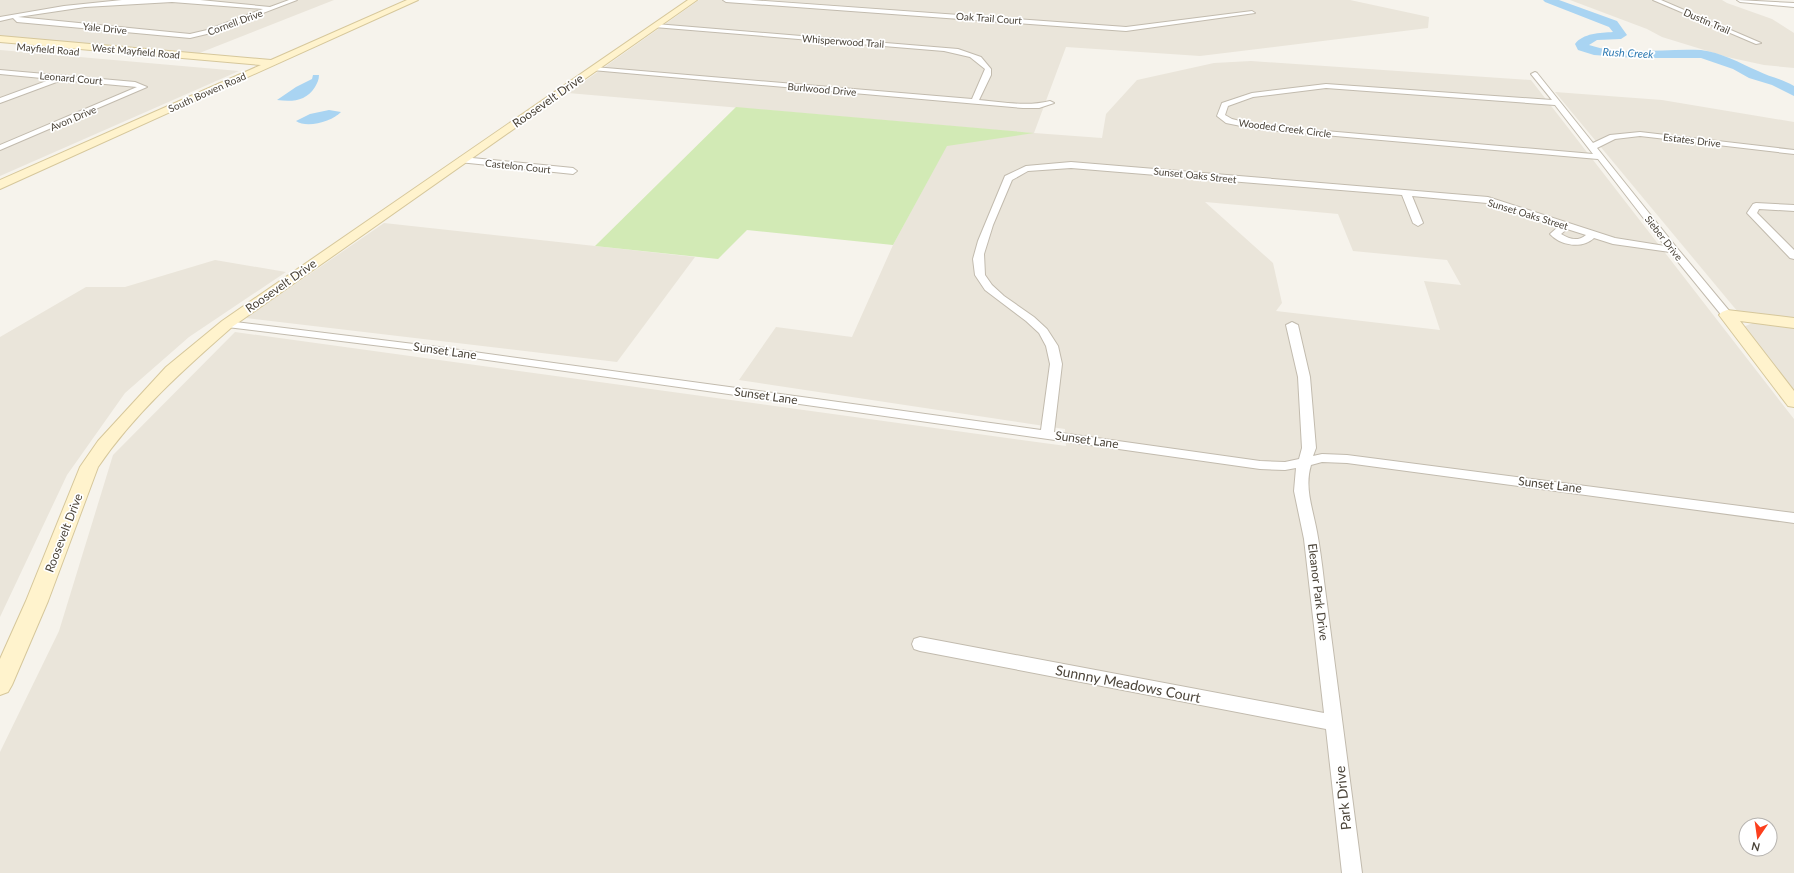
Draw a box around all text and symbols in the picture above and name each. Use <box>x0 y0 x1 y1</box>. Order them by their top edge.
street label: Cornell Drive <box>206 6 264 38</box>
street label: Dustin Trail <box>1682 6 1732 36</box>
street label: Oak Trail Court <box>956 10 1023 26</box>
street label: Yale Drive <box>82 20 128 36</box>
street label: Whisperwood Trail <box>802 32 884 50</box>
street label: Mayfield Road <box>16 40 80 58</box>
street label: West Mayfield Road <box>91 41 181 61</box>
water label: Rush Creek <box>1602 45 1655 60</box>
street label: Leonard Court <box>39 69 103 87</box>
street label: South Bowen Road <box>166 69 248 115</box>
street label: Roosevelt Drive <box>509 71 586 131</box>
street label: Burlwood Drive <box>787 80 857 98</box>
street label: Avon Drive <box>48 103 98 133</box>
street label: Wooded Creek Circle <box>1238 116 1332 140</box>
street label: Estates Drive <box>1662 131 1722 149</box>
street label: Castelon Court <box>485 157 552 175</box>
street label: Sunset Oaks Street <box>1153 165 1237 185</box>
street label: Sunset Oaks Street <box>1486 196 1570 232</box>
street label: Sieber Drive <box>1643 213 1685 263</box>
street label: Roosevelt Drive <box>242 256 319 316</box>
street label: Sunset Lane <box>412 339 478 362</box>
street label: Sunset Lane <box>733 384 799 407</box>
street label: Sunset Lane <box>1054 428 1120 451</box>
street label: Sunset Lane <box>1517 473 1583 496</box>
street label: Roosevelt Drive <box>42 491 85 574</box>
street label: Eleanor Park Drive <box>1305 542 1332 641</box>
street label: Sunnny Meadows Court <box>1054 661 1202 706</box>
street label: Park Drive <box>1331 765 1354 831</box>
north arrow <box>1738 817 1778 857</box>
text: N <box>1750 840 1761 855</box>

